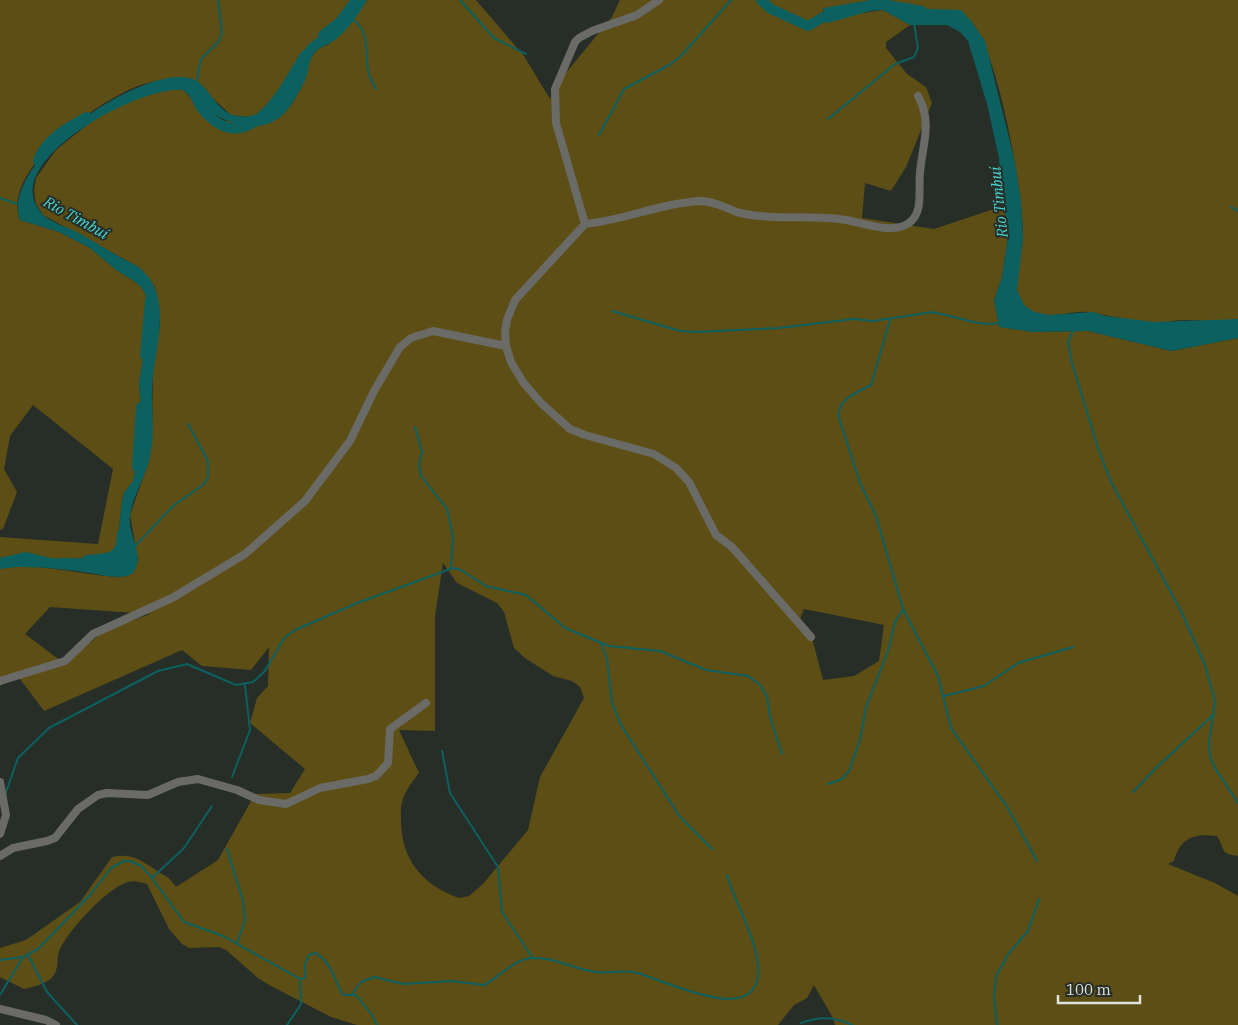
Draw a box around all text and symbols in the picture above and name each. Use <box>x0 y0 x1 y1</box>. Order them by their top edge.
water label: Rio Timbuí <box>985 164 1012 240</box>
water label: Rio Timbuí <box>40 191 113 244</box>
scale bar <box>1058 972 1140 1004</box>
text: 100 m <box>1066 980 1111 999</box>

